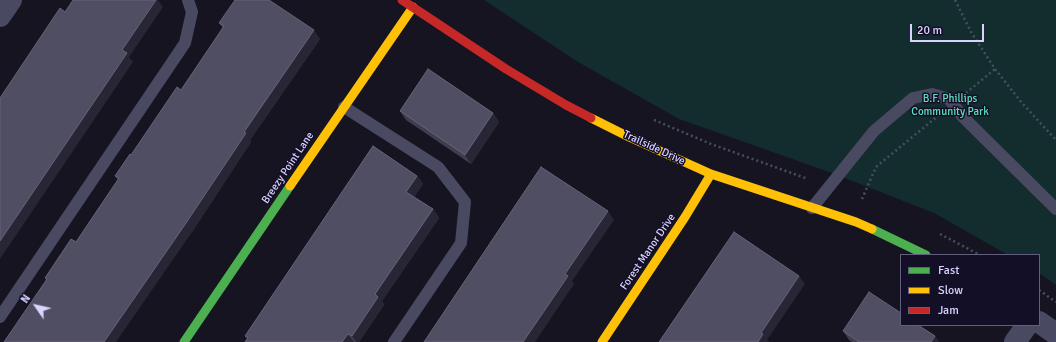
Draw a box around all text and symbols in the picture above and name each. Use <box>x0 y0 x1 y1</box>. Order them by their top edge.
scale bar <box>912 16 986 42</box>
text: 20 m <box>917 23 942 38</box>
park label: B.F. Phillips Community Park <box>911 92 989 118</box>
street label: Trailside Drive <box>621 128 687 168</box>
street label: Breezy Point Lane <box>259 130 317 206</box>
street label: Forest Manor Drive <box>618 211 678 293</box>
legend <box>900 254 1040 326</box>
text: Fast <box>938 263 959 278</box>
text: Slow <box>938 283 963 298</box>
north arrow <box>16 286 56 326</box>
text: N <box>18 292 33 306</box>
text: Jam <box>938 303 959 318</box>

